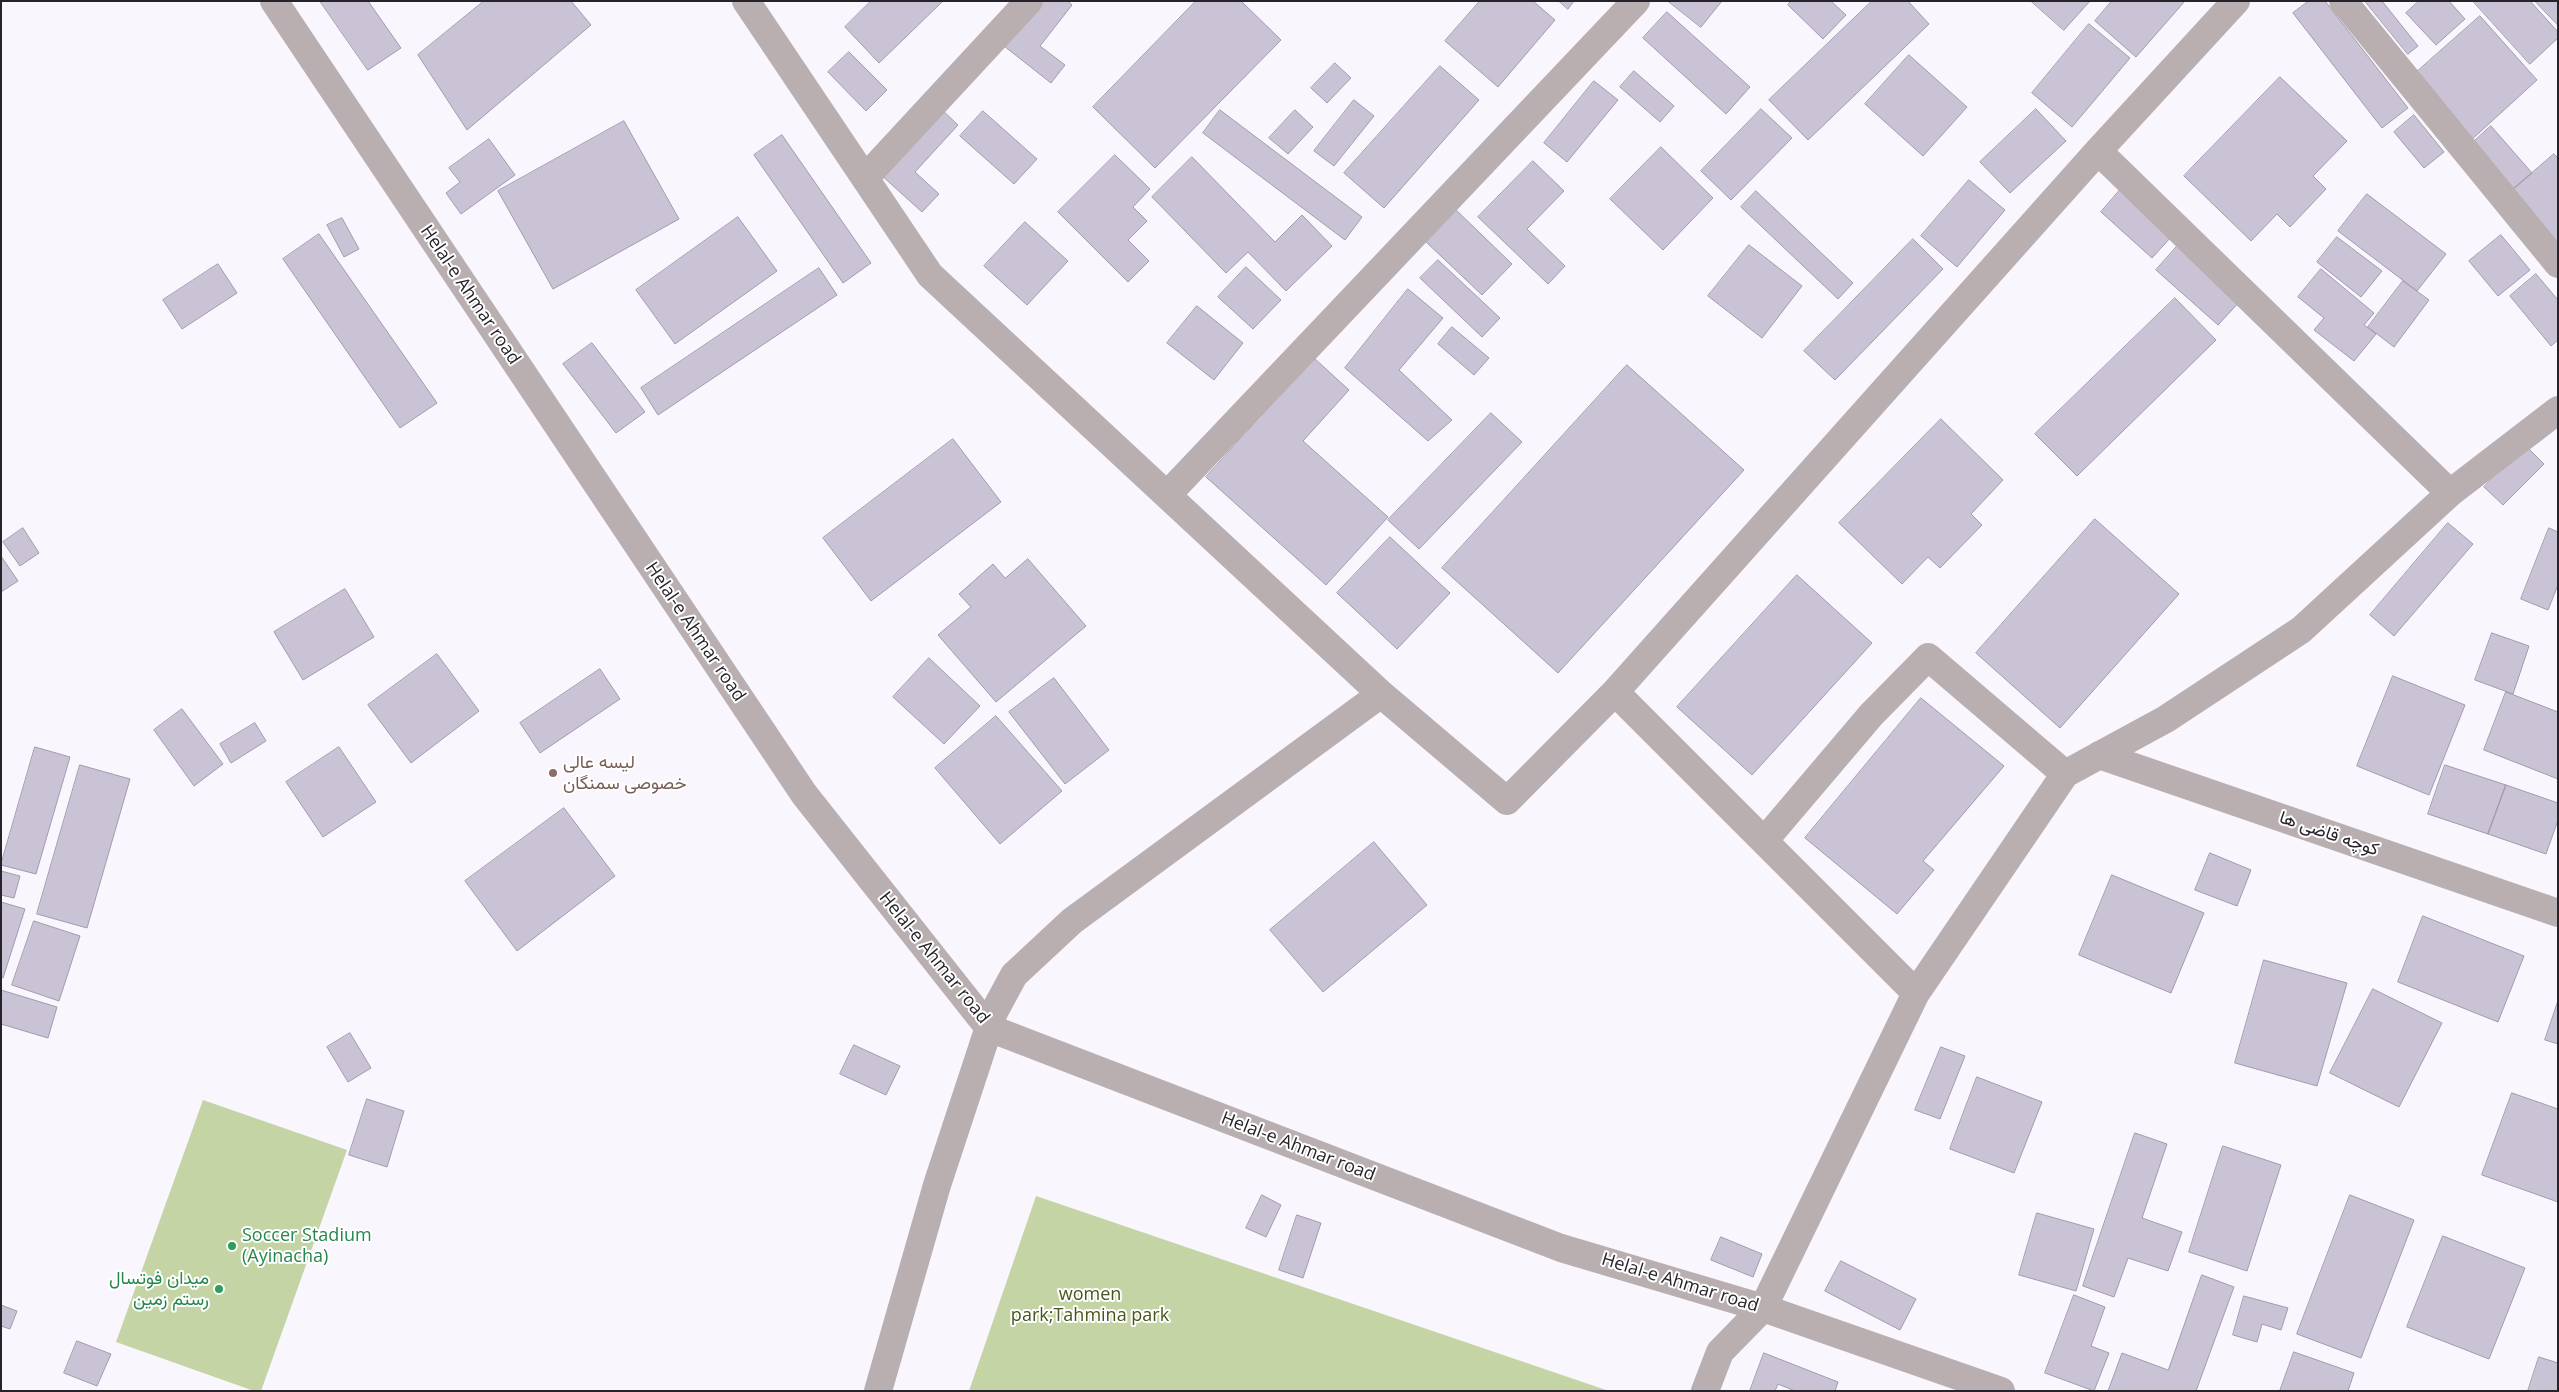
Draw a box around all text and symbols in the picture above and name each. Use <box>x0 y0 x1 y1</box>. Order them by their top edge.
street label: Helal-e Ahmar road <box>415 221 525 369</box>
street label: Helal-e Ahmar road <box>640 558 750 706</box>
place label: لیسه عالی خصوصی سمنگان <box>563 752 687 794</box>
marker: لیسه عالی خصوصی سمنگان <box>547 767 559 779</box>
street label: کوچه قاضی ها <box>2276 807 2382 861</box>
street label: Helal-e Ahmar road <box>874 888 994 1028</box>
street label: Helal-e Ahmar road <box>1218 1108 1378 1186</box>
place label: Soccer Stadium (Ayinacha) <box>242 1225 372 1268</box>
marker: Soccer Stadium (Ayinacha) <box>226 1240 238 1252</box>
street label: Helal-e Ahmar road <box>1599 1249 1761 1317</box>
place label: میدان فوتسال رستم زمین <box>109 1268 209 1310</box>
marker: میدان فوتسال رستم زمین <box>213 1283 225 1295</box>
park label: women park;Tahmina park <box>1011 1284 1169 1326</box>

